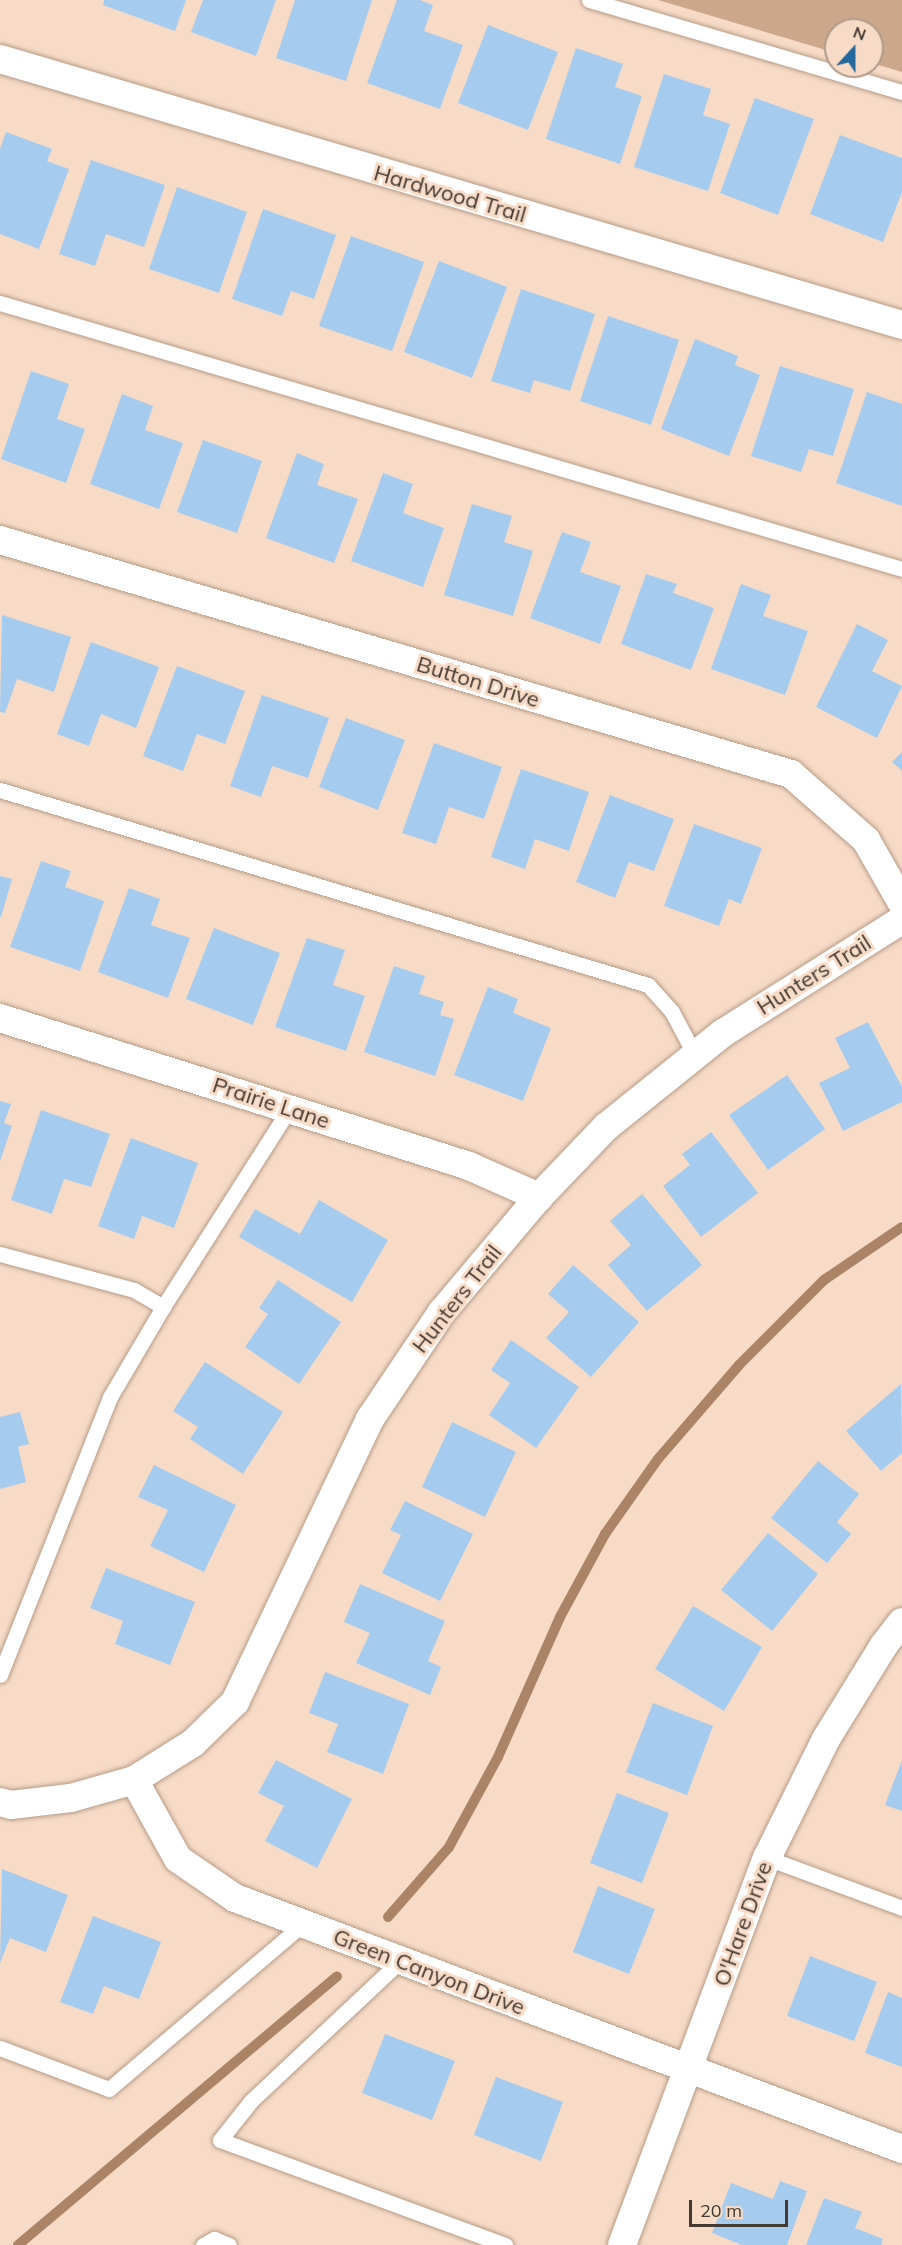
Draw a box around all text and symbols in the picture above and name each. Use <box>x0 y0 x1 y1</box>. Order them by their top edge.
north arrow <box>824 18 884 78</box>
text: N <box>851 22 869 45</box>
street label: Hardwood Trail <box>371 160 529 228</box>
street label: Button Drive <box>413 651 543 713</box>
street label: Hunters Trail <box>752 929 876 1021</box>
street label: Prairie Lane <box>209 1072 333 1134</box>
street label: Hunters Trail <box>407 1240 507 1358</box>
street label: O'Hare Drive <box>708 1858 778 1990</box>
street label: Green Canyon Drive <box>329 1923 529 2021</box>
scale bar <box>692 2188 791 2226</box>
text: 20 m <box>700 2199 742 2222</box>

